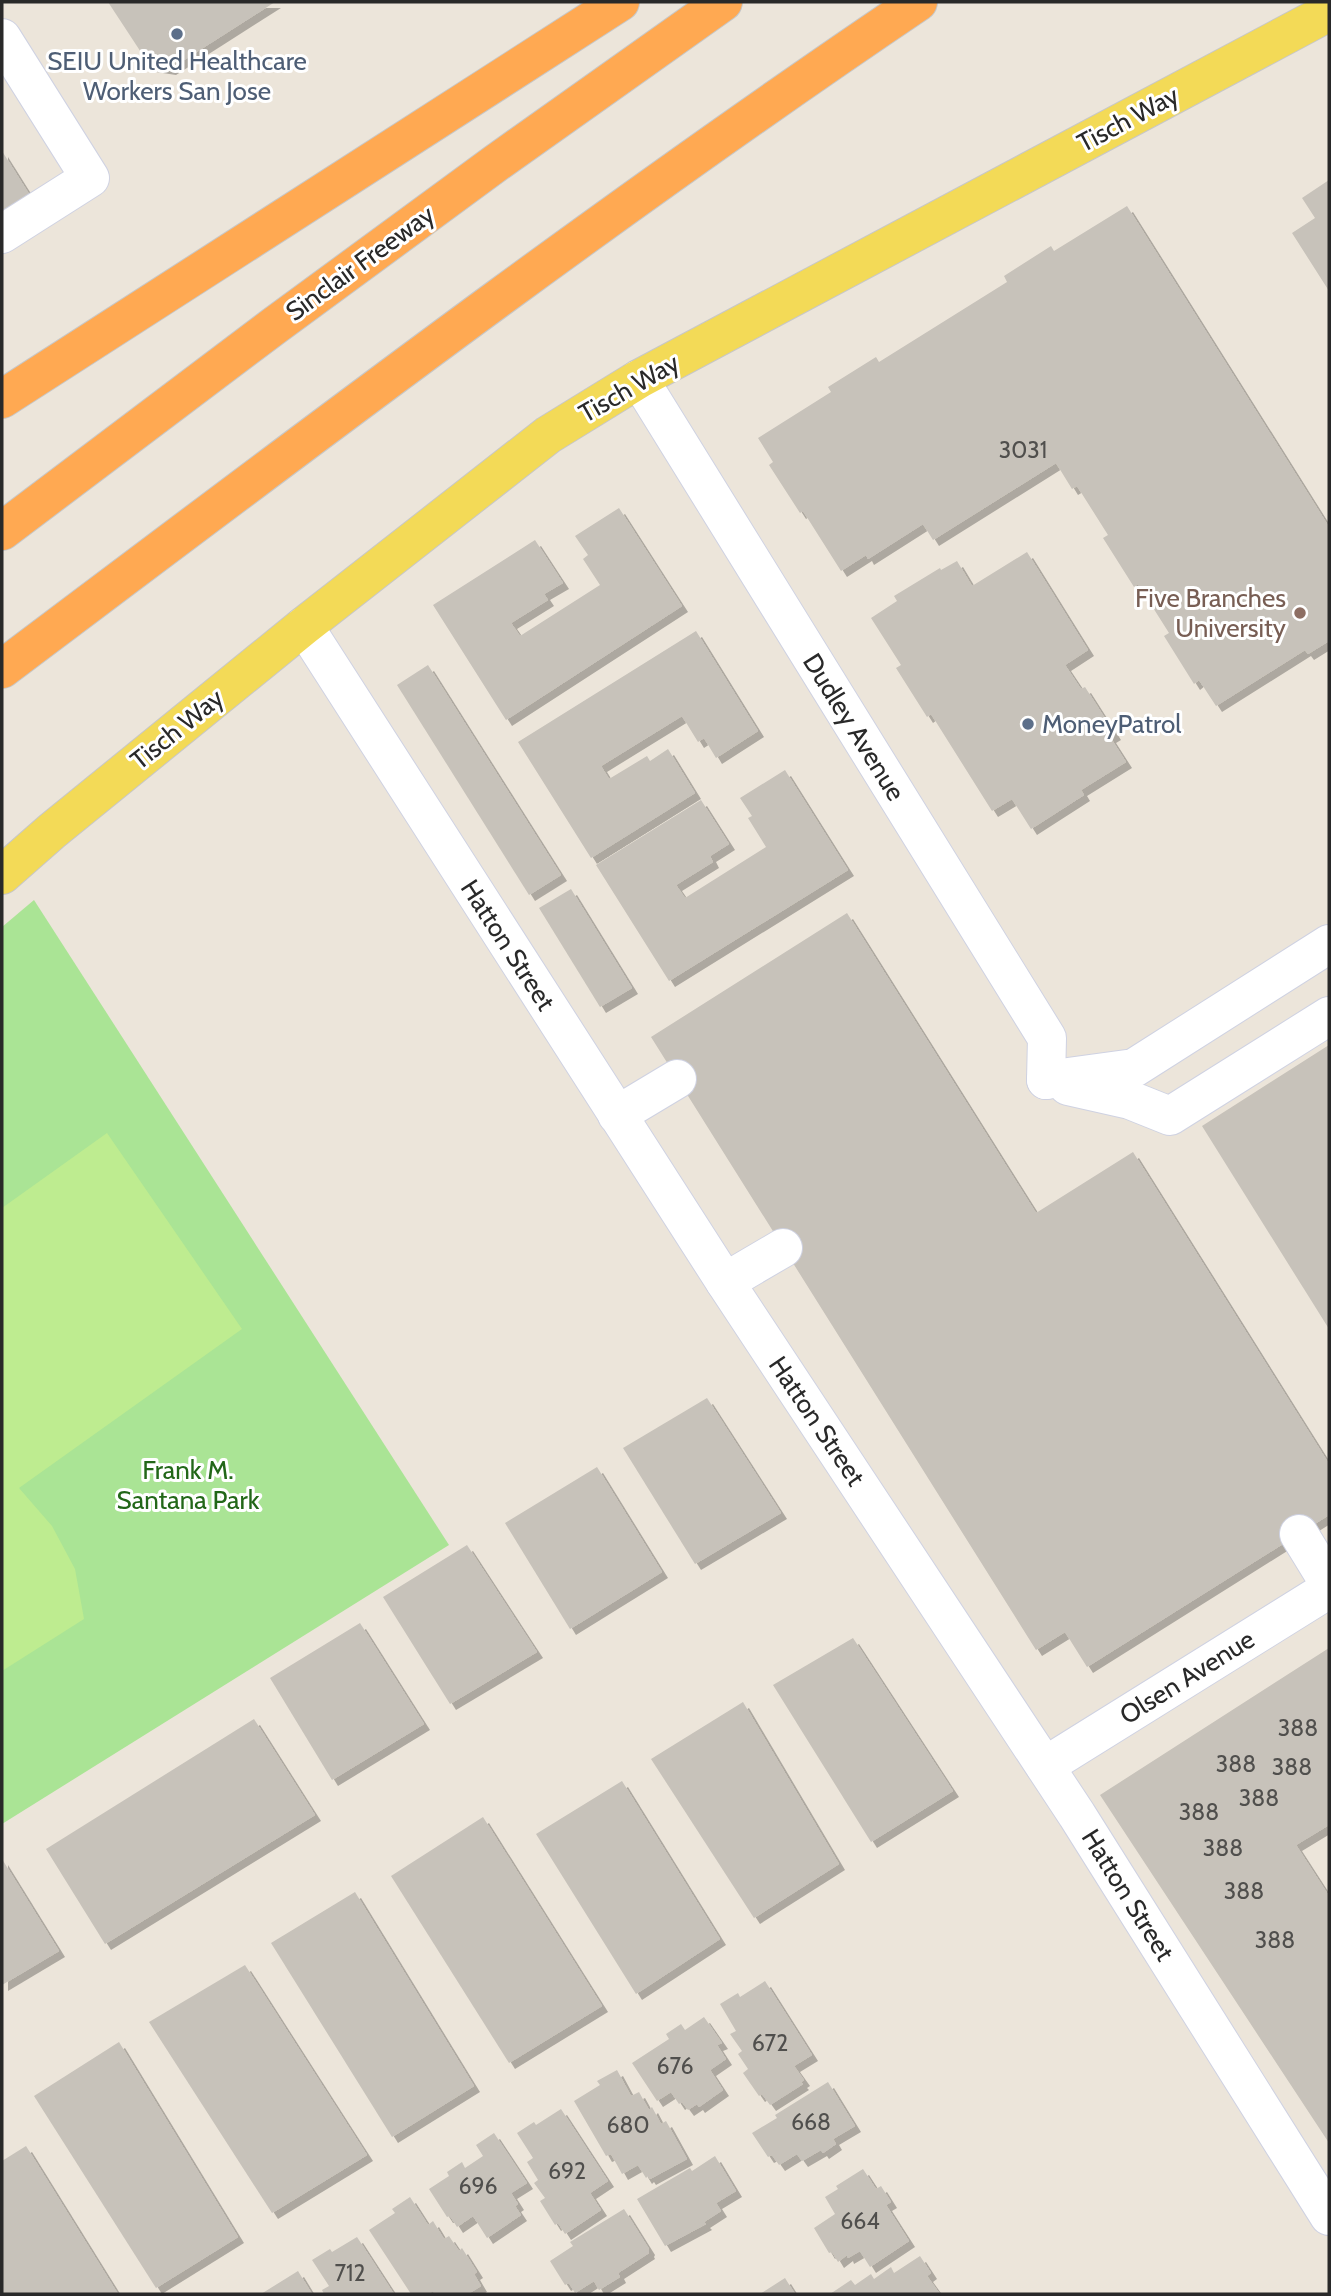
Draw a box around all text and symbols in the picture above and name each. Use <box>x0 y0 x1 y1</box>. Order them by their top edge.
marker: SEIU United Healthcare Workers San Jose <box>169 26 185 42</box>
place label: SEIU United Healthcare Workers San Jose <box>47 45 307 107</box>
street label: Tisch Way <box>1072 79 1184 159</box>
street label: Sinclair Freeway <box>279 198 441 328</box>
street label: Tisch Way <box>573 347 685 429</box>
house number: 3031 <box>999 436 1047 464</box>
place label: Five Branches University <box>1135 582 1286 644</box>
marker: Five Branches University <box>1292 605 1308 621</box>
street label: Dudley Avenue <box>796 648 912 806</box>
street label: Tisch Way <box>124 682 230 776</box>
place label: MoneyPatrol <box>1042 708 1181 740</box>
marker: MoneyPatrol <box>1020 716 1036 732</box>
street label: Hatton Street <box>454 874 562 1016</box>
street label: Hatton Street <box>762 1350 872 1492</box>
park label: Frank M. Santana Park <box>117 1454 260 1516</box>
street label: Olsen Avenue <box>1114 1623 1260 1731</box>
house number: 388 <box>1278 1714 1318 1742</box>
house number: 388 <box>1216 1750 1256 1778</box>
house number: 388 <box>1272 1753 1312 1781</box>
house number: 388 <box>1239 1784 1279 1812</box>
house number: 388 <box>1179 1798 1219 1826</box>
street label: Hatton Street <box>1075 1823 1181 1967</box>
house number: 388 <box>1203 1834 1243 1862</box>
house number: 388 <box>1224 1877 1264 1905</box>
house number: 388 <box>1255 1926 1295 1954</box>
house number: 672 <box>752 2029 788 2057</box>
house number: 676 <box>657 2052 693 2080</box>
house number: 668 <box>791 2108 831 2136</box>
house number: 680 <box>606 2111 650 2139</box>
house number: 692 <box>548 2157 586 2185</box>
house number: 696 <box>458 2172 498 2200</box>
house number: 664 <box>840 2207 880 2235</box>
house number: 712 <box>334 2259 366 2287</box>

